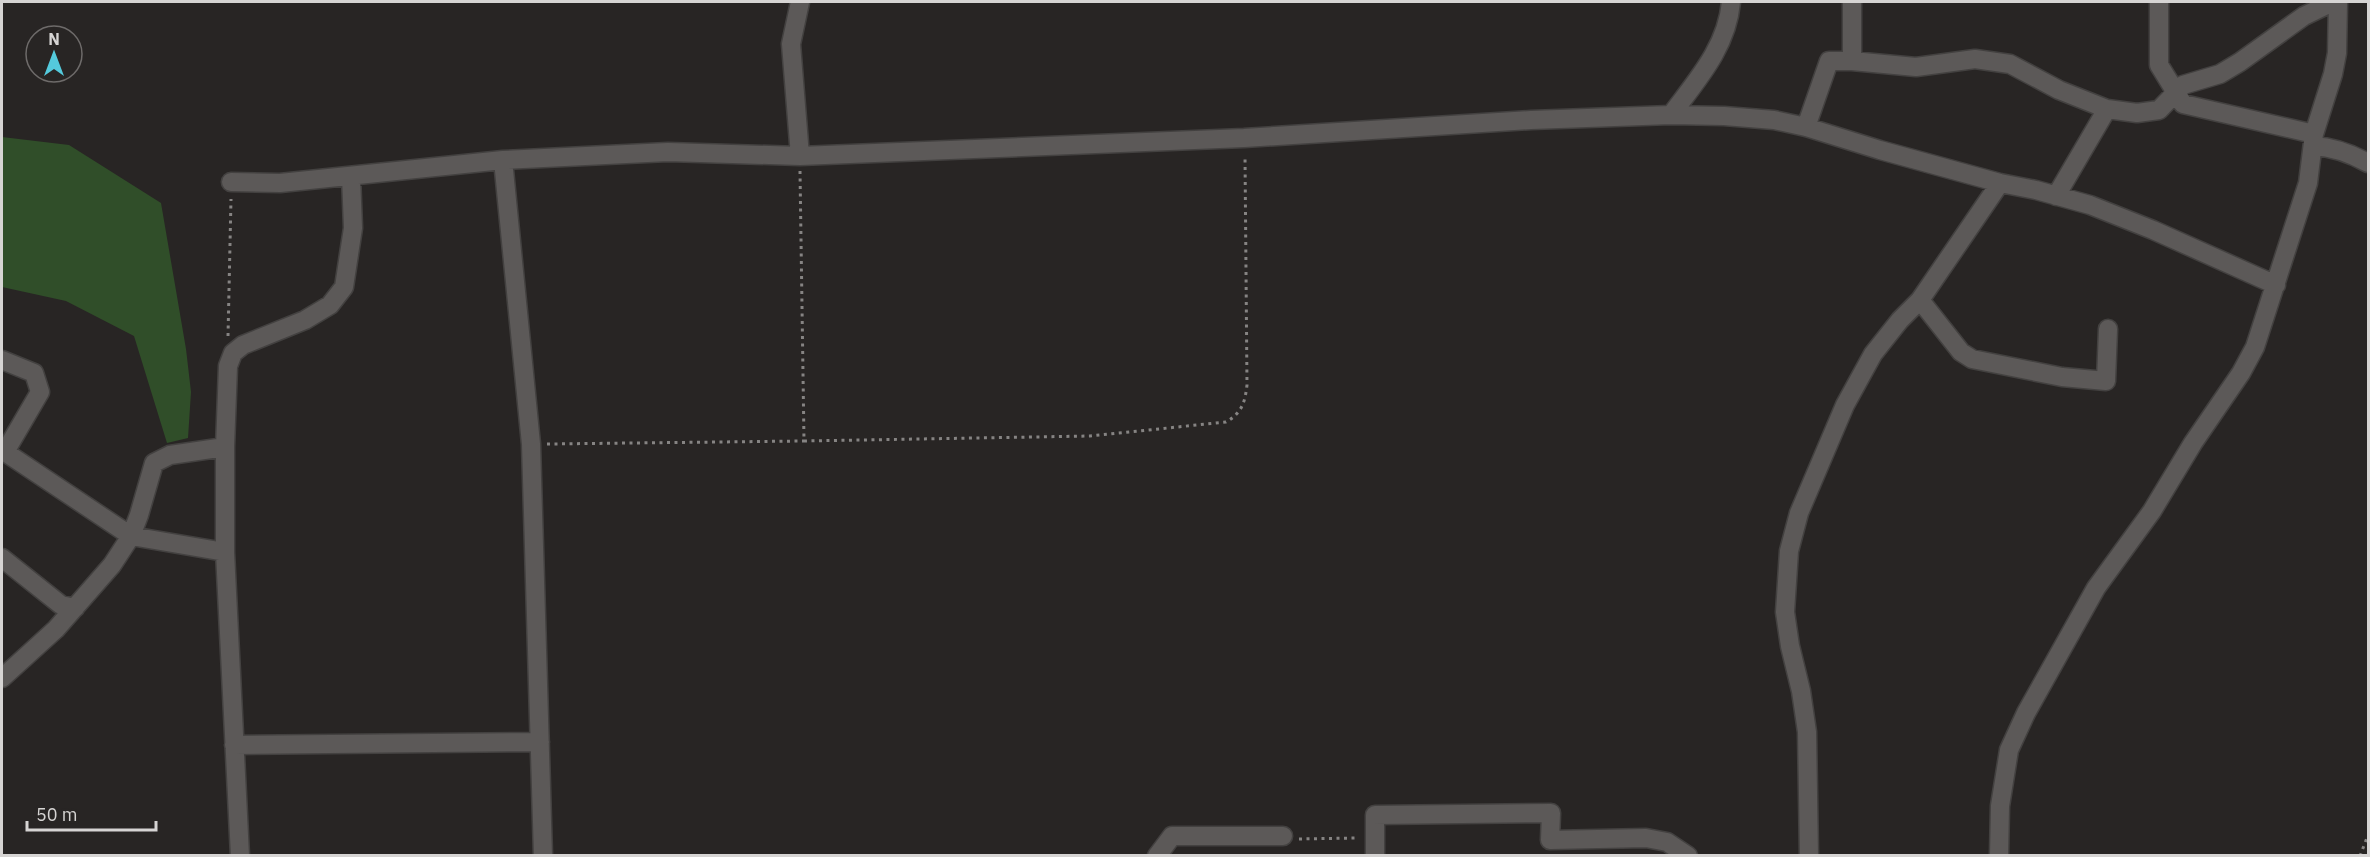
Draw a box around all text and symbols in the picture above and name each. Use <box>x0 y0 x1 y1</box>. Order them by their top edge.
north arrow <box>24 24 84 84</box>
text: N <box>48 29 60 49</box>
scale bar <box>27 794 156 832</box>
text: 50 m <box>36 803 78 826</box>

